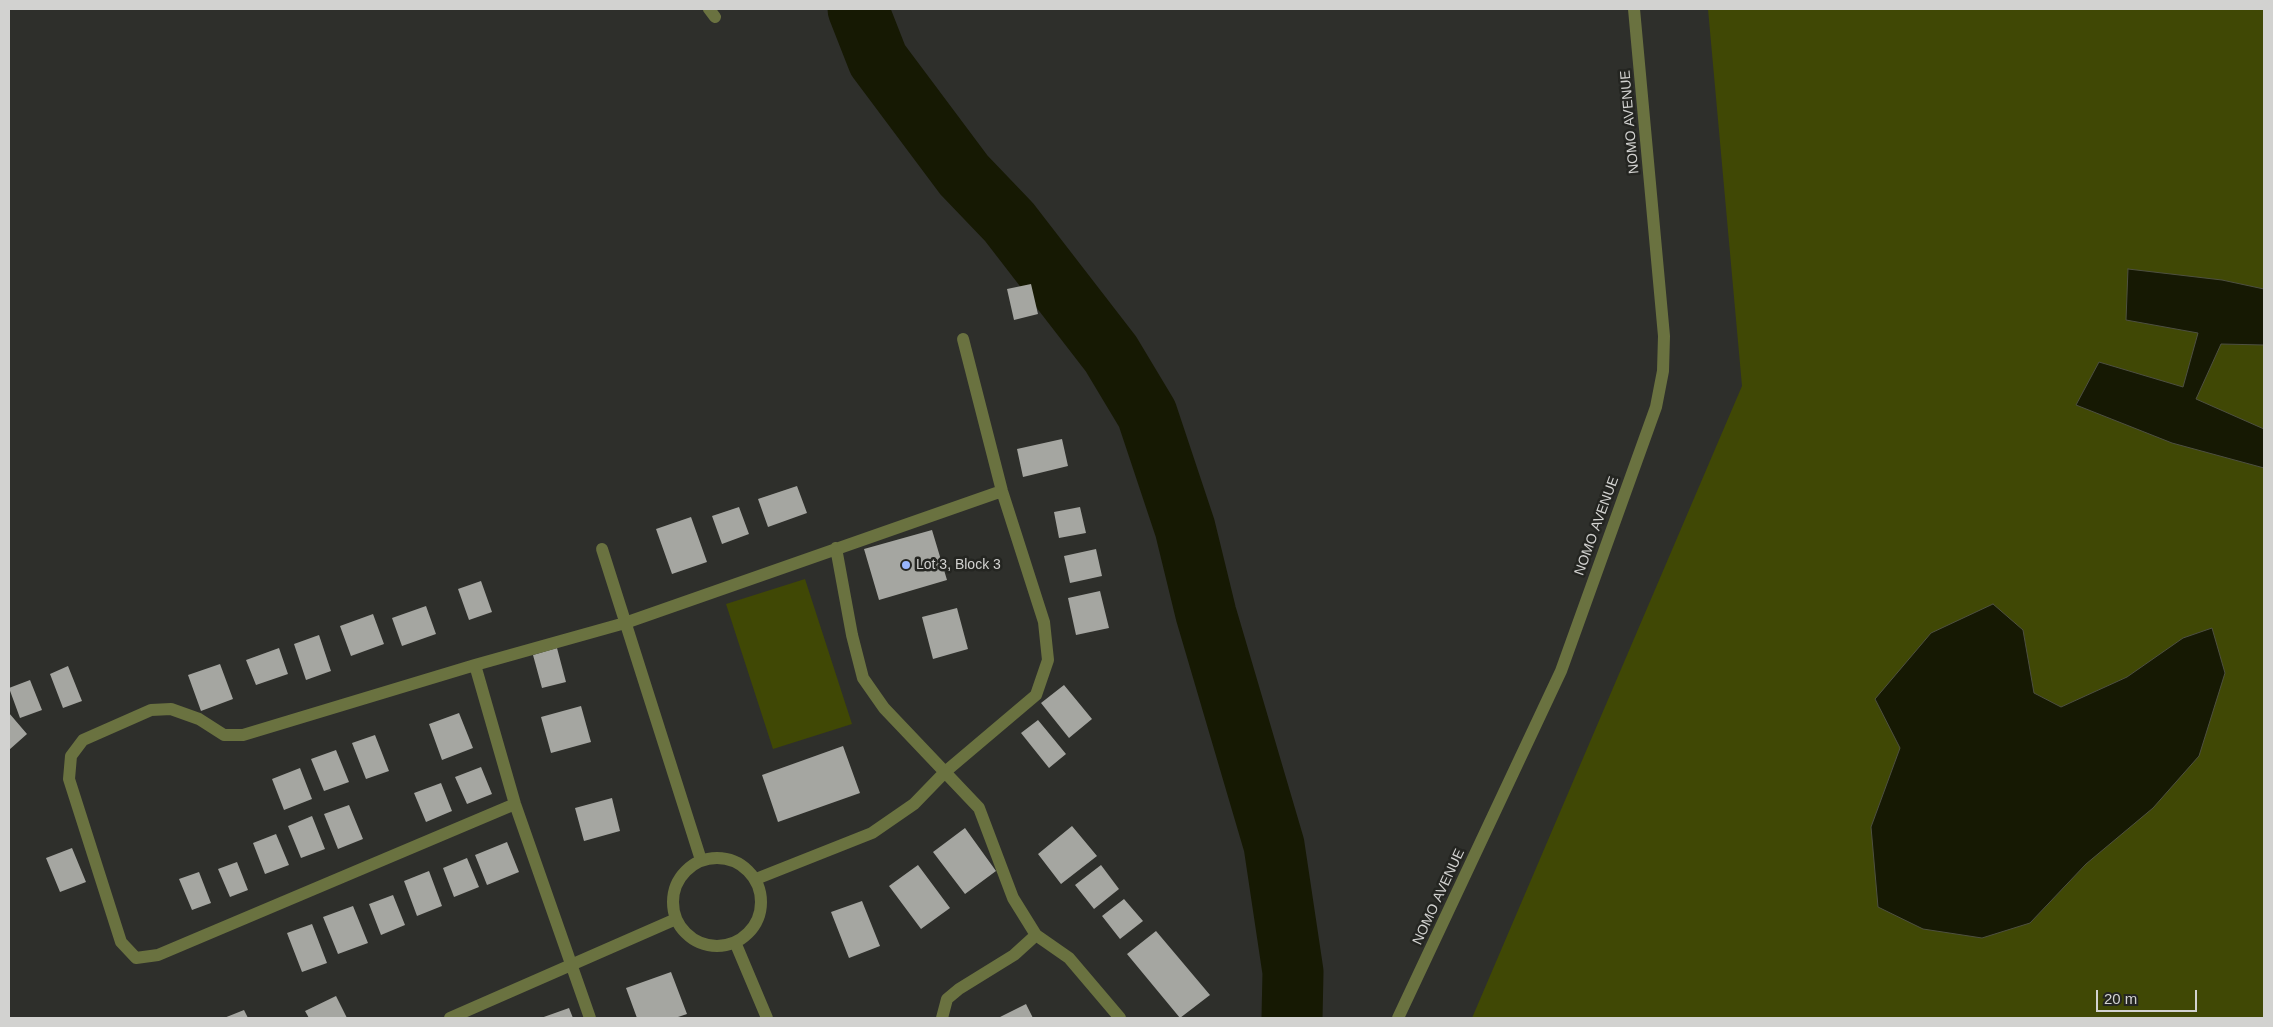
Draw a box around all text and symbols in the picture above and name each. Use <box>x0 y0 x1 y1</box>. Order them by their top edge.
street label: NOMO AVENUE <box>1617 69 1643 175</box>
street label: NOMO AVENUE <box>1571 474 1623 578</box>
place label: Lot 3, Block 3 <box>916 557 1001 573</box>
marker: Lot 3, Block 3 <box>900 559 912 571</box>
street label: NOMO AVENUE <box>1409 846 1469 948</box>
scale bar <box>2098 980 2199 1012</box>
text: 20 m <box>2104 990 2137 1007</box>

